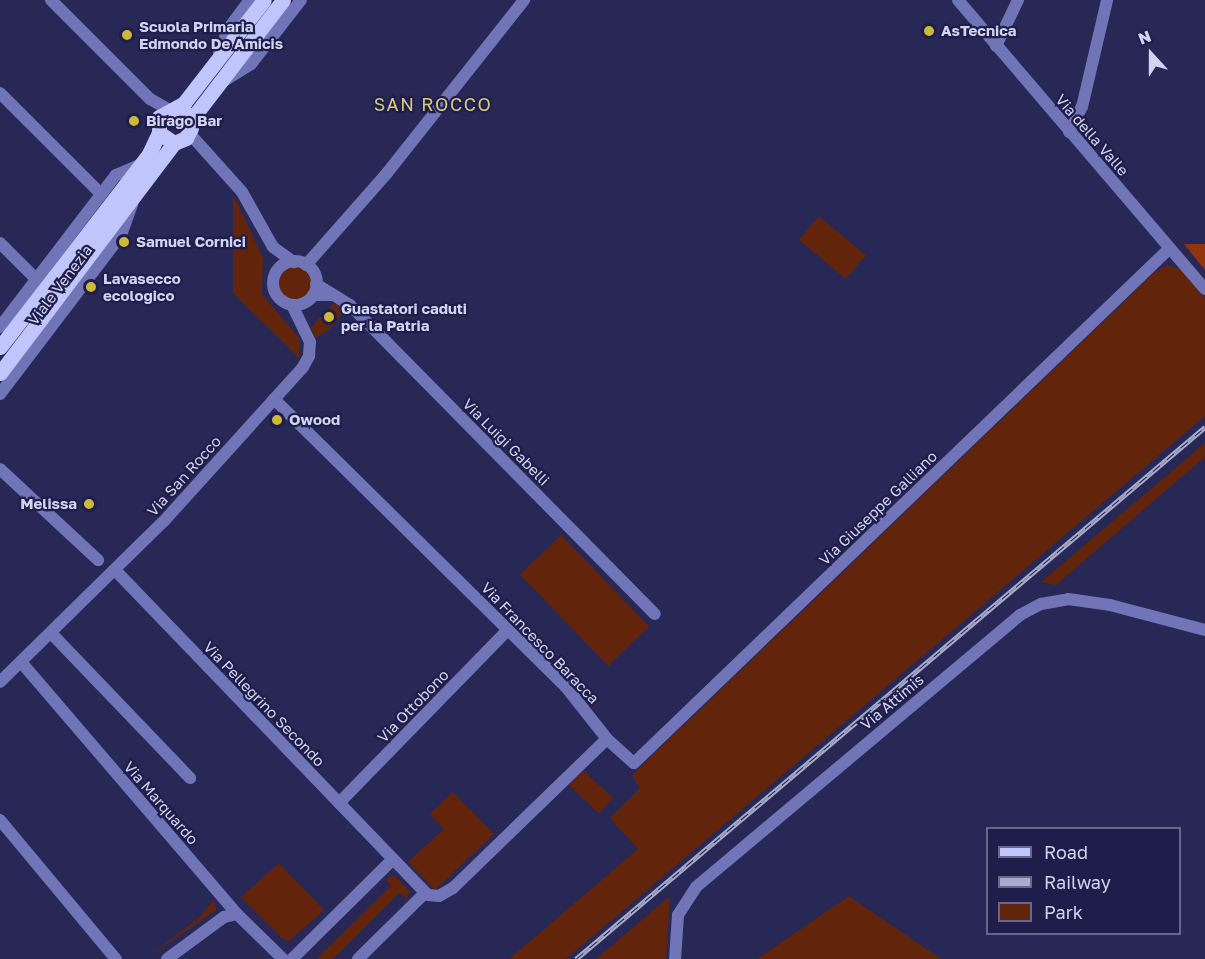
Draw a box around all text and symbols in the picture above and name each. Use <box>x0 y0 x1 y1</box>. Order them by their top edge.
place label: Scuola Primaria Edmondo De Amicis <box>139 17 283 52</box>
place label: AsTecnica <box>941 22 1017 40</box>
marker: AsTecnica <box>922 24 936 38</box>
north arrow <box>1121 24 1181 84</box>
text: N <box>1135 26 1154 49</box>
marker: Scuola Primaria Edmondo De Amicis <box>120 28 134 42</box>
street label: Via della Valle <box>1052 91 1132 179</box>
district label: SAN ROCCO <box>374 93 492 115</box>
place label: Birago Bar <box>146 112 222 130</box>
marker: Birago Bar <box>127 114 141 128</box>
place label: Samuel Cornici <box>136 233 246 251</box>
marker: Samuel Cornici <box>117 235 131 249</box>
street label: Viale Venezia <box>24 241 96 329</box>
place label: Lavasecco ecologico <box>103 269 181 304</box>
marker: Lavasecco ecologico <box>84 280 98 294</box>
place label: Guastatori caduti per la Patria <box>341 299 467 334</box>
marker: Guastatori caduti per la Patria <box>322 310 336 324</box>
street label: Via Luigi Gabelli <box>459 395 553 489</box>
place label: Owood <box>289 411 340 429</box>
marker: Owood <box>270 413 284 427</box>
street label: Via San Rocco <box>143 432 225 520</box>
street label: Via Giuseppe Galliano <box>815 447 941 569</box>
place label: Melissa <box>20 495 77 513</box>
marker: Melissa <box>82 497 96 511</box>
street label: Via Francesco Baracca <box>477 579 603 707</box>
street label: Via Pellegrino Secondo <box>200 638 328 770</box>
street label: Via Ottobono <box>374 666 452 746</box>
street label: Via Attimis <box>857 670 927 734</box>
street label: Via Marquardo <box>120 758 202 848</box>
legend <box>986 827 1181 935</box>
text: Road <box>1044 841 1088 863</box>
text: Railway <box>1044 871 1111 893</box>
text: Park <box>1044 901 1083 923</box>

